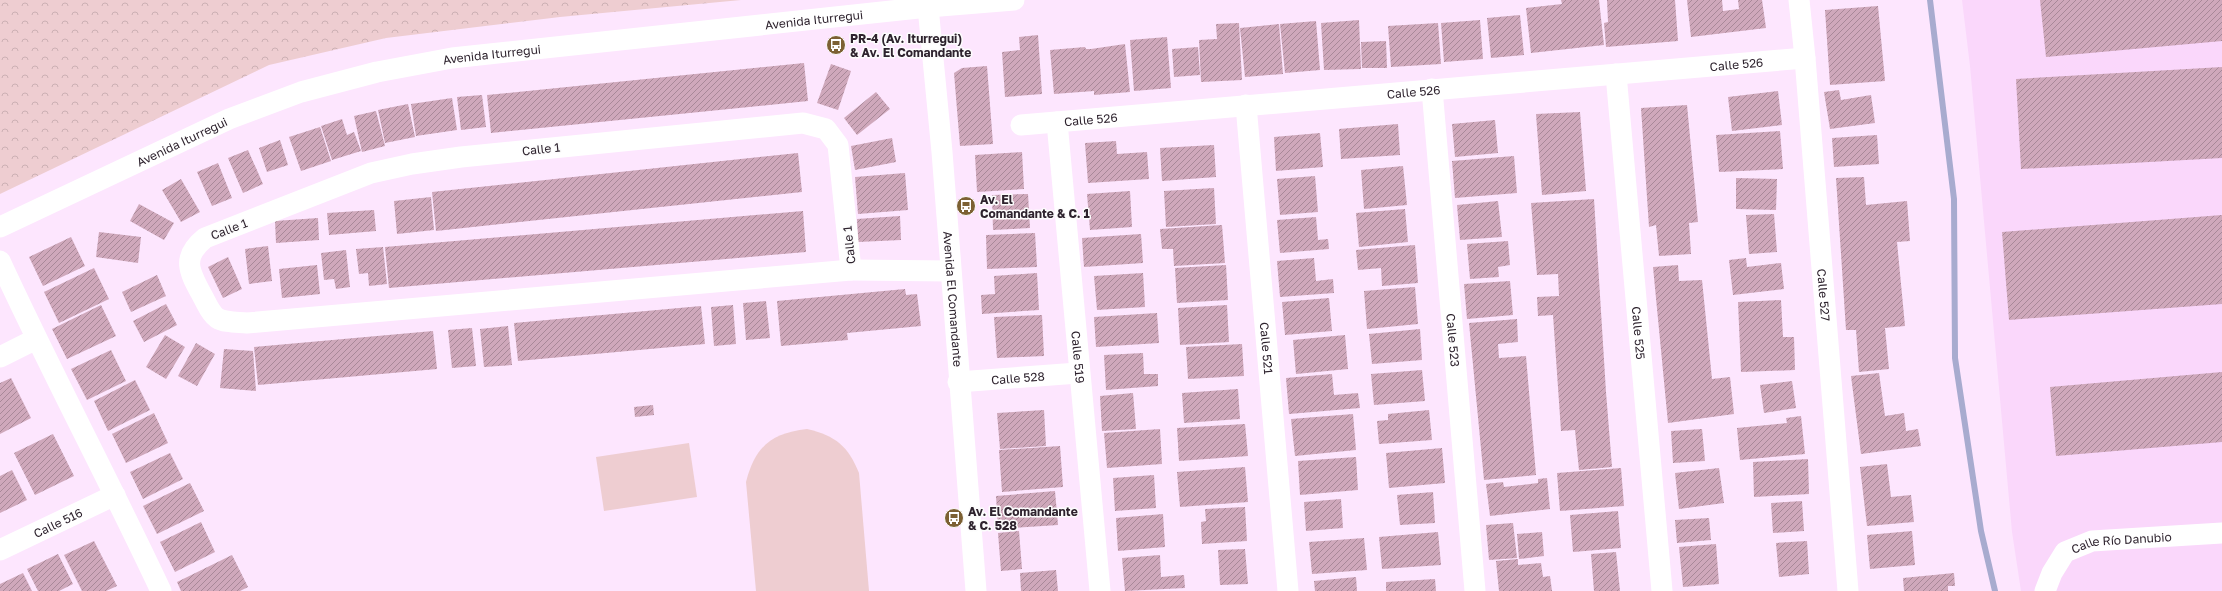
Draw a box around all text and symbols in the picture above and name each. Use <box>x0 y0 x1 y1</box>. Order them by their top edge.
street label: Avenida Iturregui <box>764 7 864 32</box>
place label: PR-4 (Av. Iturregui) & Av. El Comandante <box>850 31 971 60</box>
bus stop icon: PR-4 (Av. Iturregui) & Av. El Comandante <box>825 34 847 56</box>
street label: Avenida Iturregui <box>442 41 542 67</box>
street label: Calle 526 <box>1709 54 1764 74</box>
street label: Calle 526 <box>1386 82 1441 101</box>
street label: Calle 526 <box>1063 109 1118 129</box>
street label: Avenida Iturregui <box>134 113 230 169</box>
street label: Calle 1 <box>521 140 561 158</box>
place label: Av. El Comandante & C. 1 <box>980 192 1090 221</box>
bus stop icon: Av. El Comandante & C. 1 <box>955 195 977 217</box>
street label: Calle 1 <box>208 215 250 243</box>
street label: Calle 1 <box>840 225 858 265</box>
street label: Avenida El Comandante <box>941 230 966 367</box>
street label: Calle 527 <box>1815 268 1834 322</box>
street label: Calle 525 <box>1629 306 1649 360</box>
street label: Calle 523 <box>1444 313 1463 367</box>
street label: Calle 521 <box>1257 321 1277 375</box>
street label: Calle 519 <box>1069 330 1088 384</box>
street label: Calle 528 <box>990 368 1045 387</box>
street label: Calle 516 <box>31 504 85 540</box>
place label: Av. El Comandante & C. 528 <box>968 504 1078 533</box>
bus stop icon: Av. El Comandante & C. 528 <box>943 507 965 529</box>
street label: Calle Río Danubio <box>2069 529 2172 556</box>

